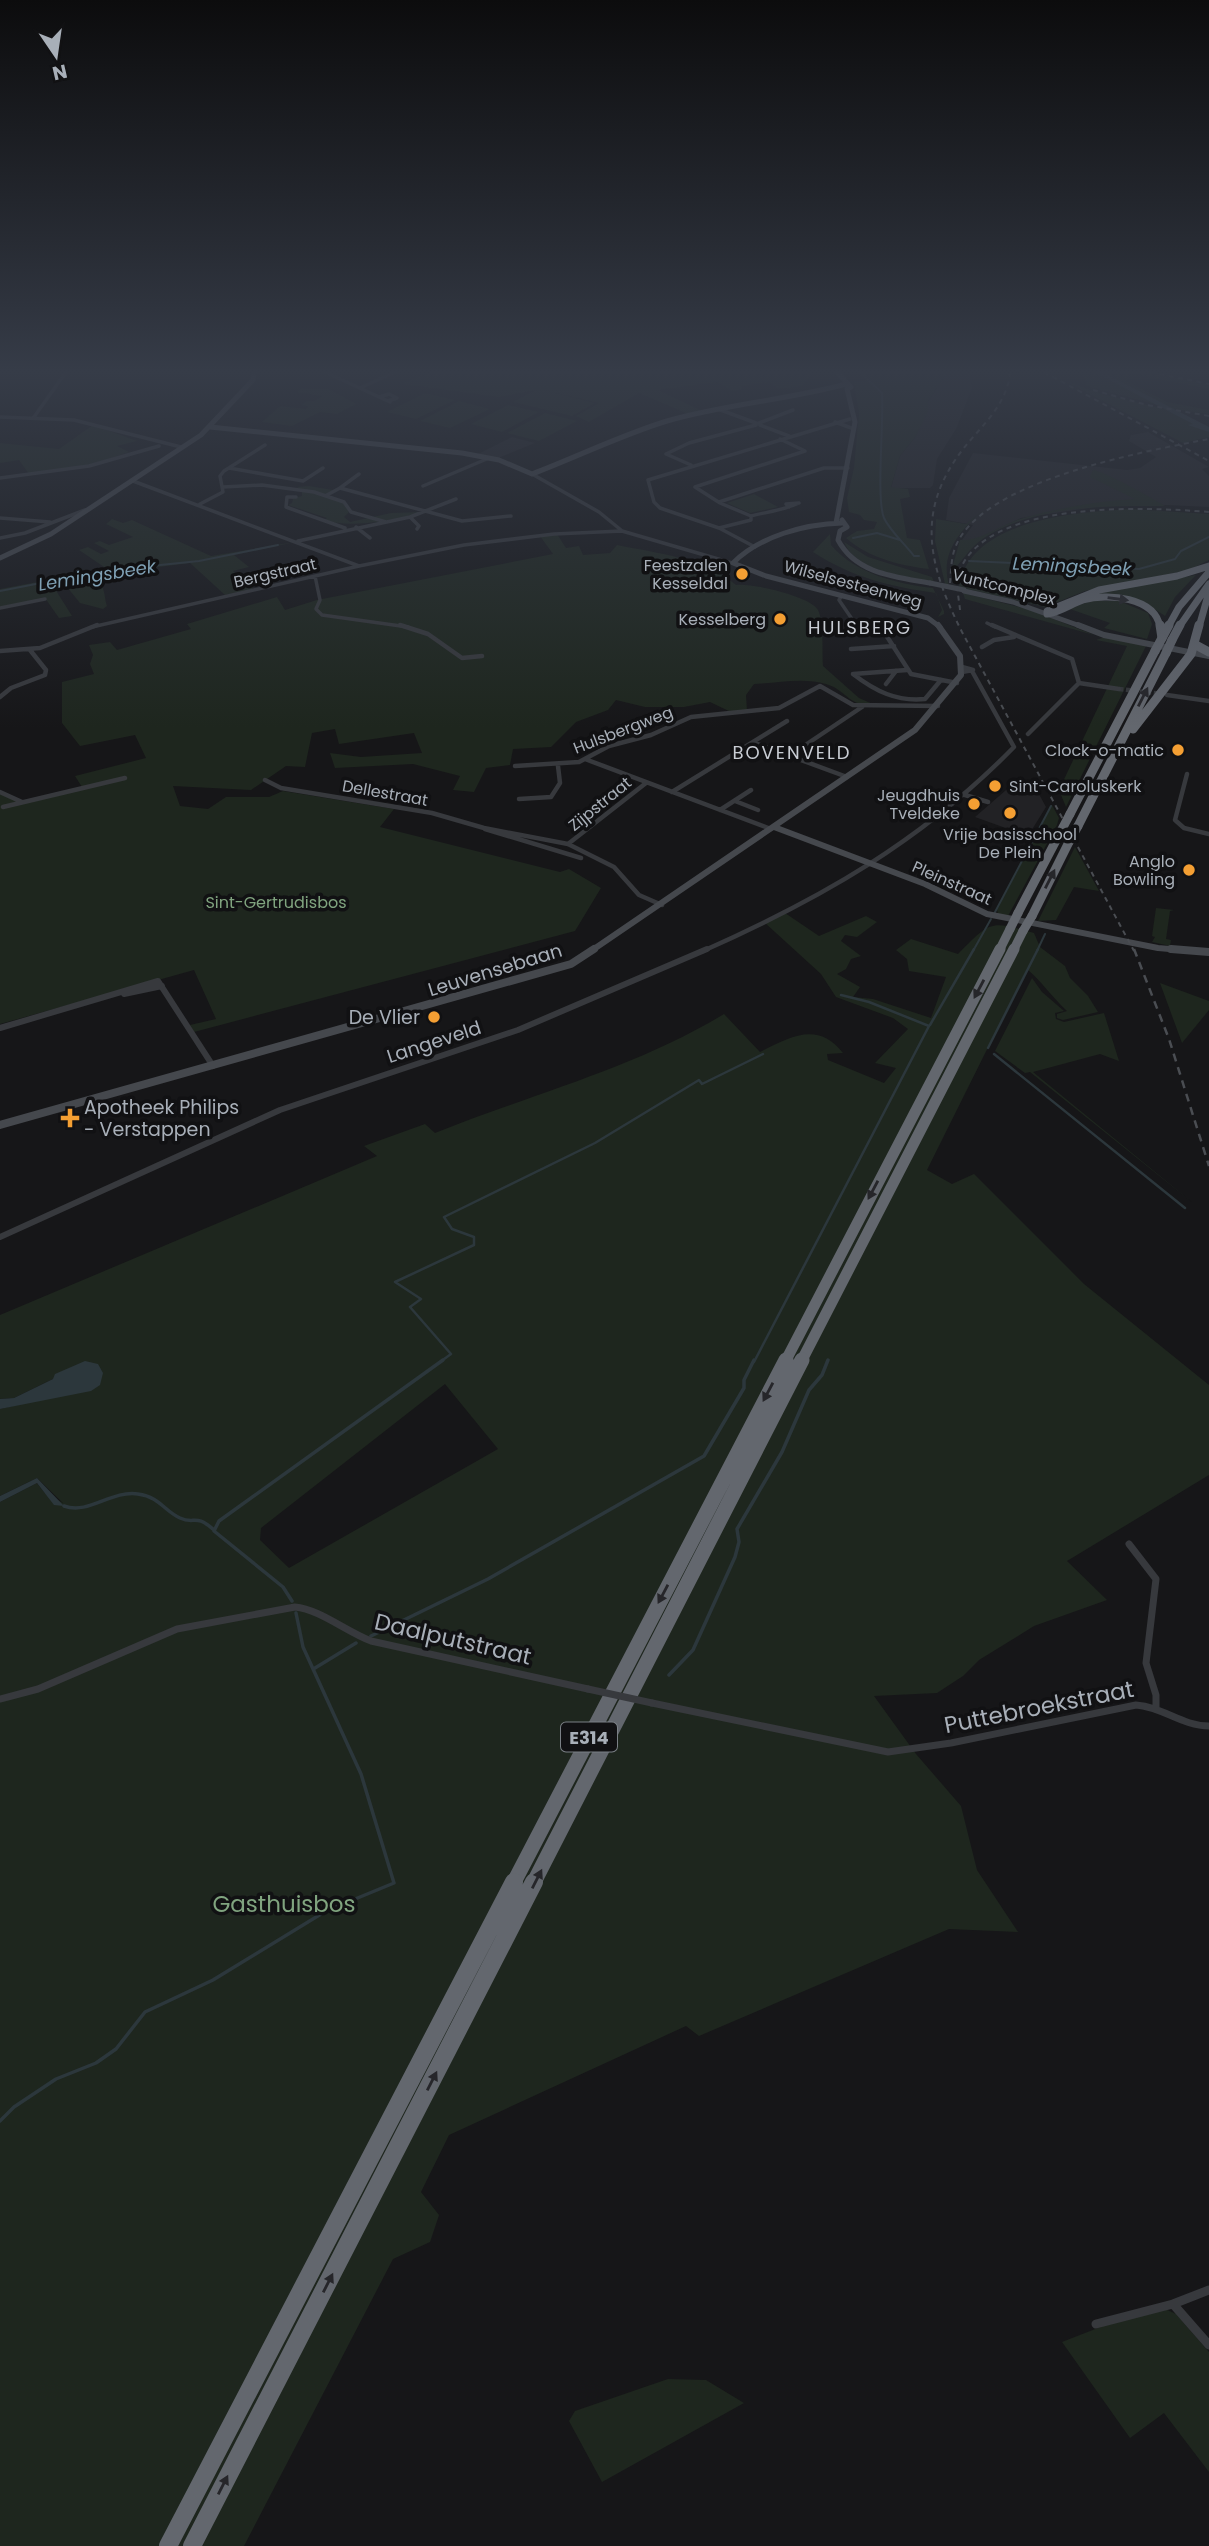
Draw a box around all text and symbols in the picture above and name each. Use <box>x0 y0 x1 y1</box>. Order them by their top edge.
north arrow <box>21 21 91 91</box>
text: N <box>50 57 70 87</box>
water label: Lemingsbeek <box>1012 550 1133 582</box>
street label: Bergstraat <box>231 552 319 594</box>
water label: Lemingsbeek <box>36 553 158 597</box>
place label: Feestzalen Kesseldal <box>644 554 728 595</box>
street label: Wilselsesteenweg <box>781 555 925 613</box>
street label: Vuntcomplex <box>950 563 1058 611</box>
marker: Feestzalen Kesseldal <box>734 566 750 582</box>
one-way arrow <box>1107 594 1129 605</box>
place label: Kesselberg <box>678 608 766 631</box>
marker: Kesselberg <box>772 611 788 627</box>
district label: HULSBERG <box>808 615 912 640</box>
one-way arrow <box>1137 687 1149 707</box>
street label: Hulsbergweg <box>570 700 676 760</box>
place label: Clock-o-matic <box>1045 739 1164 762</box>
district label: BOVENVELD <box>732 740 852 765</box>
marker: Clock-o-matic <box>1170 742 1186 758</box>
street label: Zijpstraat <box>564 771 637 837</box>
street label: Dellestraat <box>340 774 430 812</box>
place label: Sint-Caroluskerk <box>1009 775 1142 798</box>
marker: Sint-Caroluskerk <box>987 778 1003 794</box>
place label: Jeugdhuis Tveldeke <box>877 784 960 825</box>
marker: Jeugdhuis Tveldeke <box>966 796 982 812</box>
marker: Vrije basisschool De Plein <box>1002 805 1018 821</box>
place label: Vrije basisschool De Plein <box>943 823 1077 864</box>
place label: Anglo Bowling <box>1113 850 1175 891</box>
street label: Pleinstraat <box>909 855 996 911</box>
marker: Anglo Bowling <box>1181 862 1197 878</box>
one-way arrow <box>1045 869 1056 889</box>
park label: Sint-Gertrudisbos <box>205 891 347 914</box>
street label: Leuvensebaan <box>425 937 565 1003</box>
one-way arrow <box>973 979 984 999</box>
place label: De Vlier <box>349 1004 420 1031</box>
marker: De Vlier <box>426 1009 442 1025</box>
street label: Langeveld <box>383 1014 485 1070</box>
place label: Apotheek Philips - Verstappen <box>84 1094 239 1143</box>
marker: Apotheek Philips - Verstappen <box>62 1110 78 1126</box>
one-way arrow <box>867 1181 879 1200</box>
one-way arrow <box>762 1382 774 1402</box>
one-way arrow <box>657 1584 669 1604</box>
street label: Daalputstraat <box>371 1605 535 1673</box>
street label: Puttebroekstraat <box>942 1673 1136 1741</box>
road number: E314 <box>561 1722 617 1752</box>
one-way arrow <box>531 1869 542 1889</box>
park label: Gasthuisbos <box>212 1888 356 1920</box>
one-way arrow <box>427 2071 438 2091</box>
one-way arrow <box>322 2273 333 2293</box>
one-way arrow <box>218 2475 229 2495</box>

